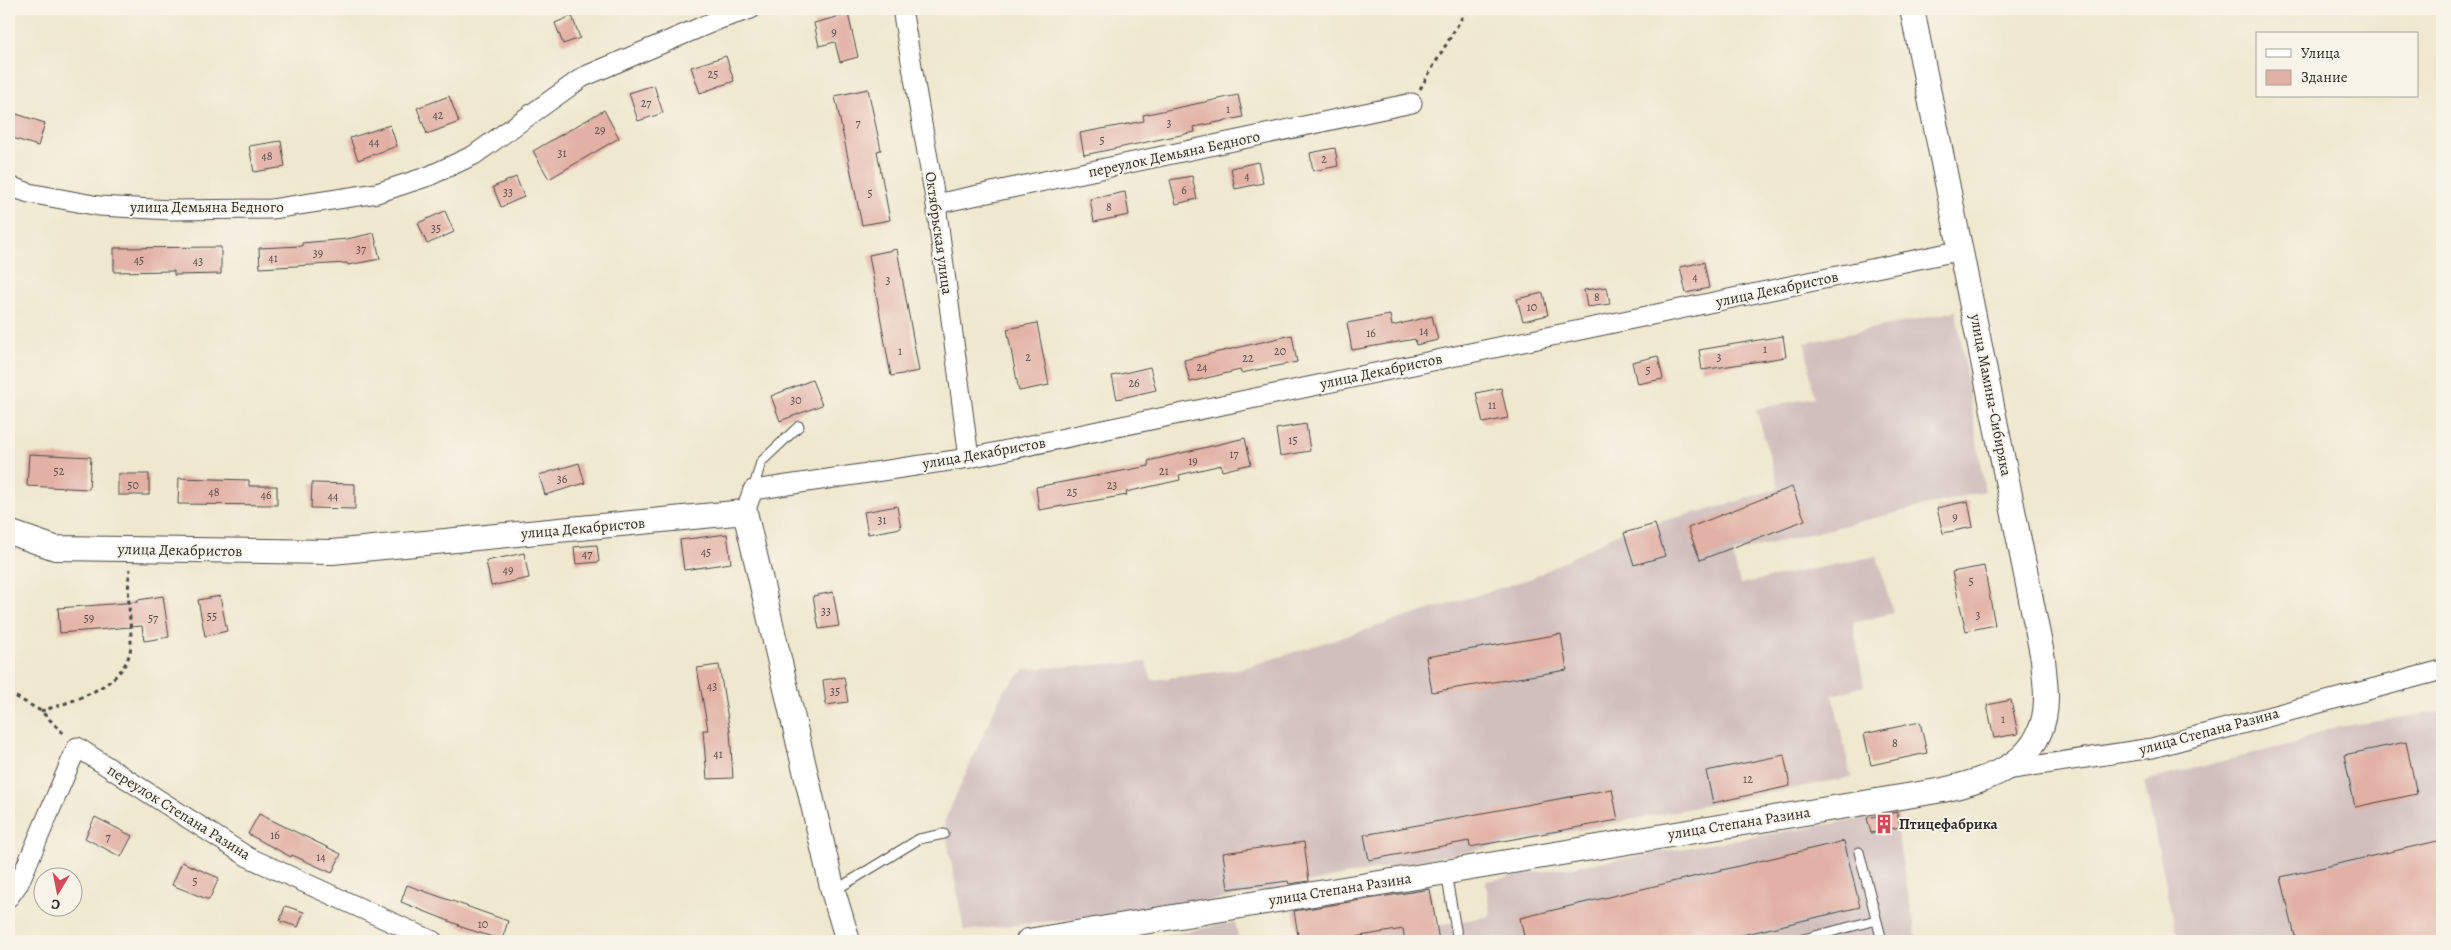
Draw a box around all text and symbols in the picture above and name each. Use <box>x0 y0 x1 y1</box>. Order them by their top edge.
house number: 9 <box>831 24 837 40</box>
legend <box>2256 32 2418 98</box>
text: Улица <box>2301 43 2340 63</box>
house number: 25 <box>708 66 718 82</box>
text: Здание <box>2301 67 2348 87</box>
house number: 27 <box>641 95 652 111</box>
house number: 1 <box>1226 101 1230 117</box>
house number: 42 <box>432 107 444 123</box>
house number: 7 <box>855 115 861 131</box>
house number: 3 <box>1167 115 1172 131</box>
house number: 29 <box>594 122 606 138</box>
street label: переулок Демьяна Бедного <box>1086 126 1262 182</box>
house number: 5 <box>1099 132 1105 148</box>
house number: 44 <box>369 134 380 150</box>
house number: 31 <box>557 145 567 161</box>
house number: 48 <box>261 148 273 164</box>
house number: 2 <box>1321 151 1327 167</box>
house number: 4 <box>1244 168 1250 184</box>
street label: Октябрьская улица <box>920 170 958 296</box>
house number: 6 <box>1181 182 1187 198</box>
house number: 33 <box>503 184 513 200</box>
house number: 5 <box>867 185 873 201</box>
street label: улица Демьяна Бедного <box>129 197 284 217</box>
house number: 8 <box>1106 199 1112 215</box>
house number: 35 <box>431 220 441 236</box>
house number: 37 <box>356 241 367 257</box>
house number: 39 <box>313 245 323 261</box>
house number: 41 <box>268 250 278 266</box>
house number: 45 <box>134 252 144 268</box>
house number: 43 <box>193 253 203 269</box>
street label: улица Декабристов <box>1713 266 1840 312</box>
house number: 4 <box>1692 269 1698 285</box>
house number: 3 <box>886 272 891 288</box>
house number: 8 <box>1594 289 1600 305</box>
house number: 10 <box>1527 299 1537 315</box>
street label: улица Мамина-Сибиряка <box>1965 311 2017 478</box>
house number: 14 <box>1419 323 1429 339</box>
house number: 16 <box>1366 325 1376 341</box>
house number: 1 <box>1763 341 1767 357</box>
house number: 1 <box>898 343 902 359</box>
house number: 20 <box>1274 343 1286 359</box>
street label: улица Декабристов <box>1317 348 1444 394</box>
house number: 2 <box>1025 349 1031 365</box>
house number: 3 <box>1717 349 1722 365</box>
house number: 22 <box>1242 350 1254 366</box>
house number: 24 <box>1196 359 1208 375</box>
house number: 5 <box>1645 362 1651 378</box>
house number: 26 <box>1128 375 1140 391</box>
house number: 30 <box>790 392 802 408</box>
house number: 11 <box>1488 397 1496 413</box>
street label: улица Декабристов <box>920 432 1047 474</box>
house number: 15 <box>1288 432 1298 448</box>
house number: 17 <box>1229 446 1240 462</box>
house number: 19 <box>1188 453 1198 469</box>
house number: 52 <box>54 463 65 479</box>
house number: 21 <box>1159 463 1169 479</box>
house number: 36 <box>557 471 568 487</box>
house number: 50 <box>127 477 139 493</box>
house number: 23 <box>1107 477 1117 493</box>
house number: 48 <box>208 484 220 500</box>
house number: 25 <box>1067 484 1077 500</box>
house number: 46 <box>261 487 272 503</box>
house number: 44 <box>328 488 339 504</box>
house number: 9 <box>1952 509 1958 525</box>
house number: 31 <box>877 512 887 528</box>
street label: улица Декабристов <box>519 513 646 543</box>
street label: улица Декабристов <box>117 539 242 561</box>
house number: 45 <box>701 544 711 560</box>
house number: 47 <box>582 546 593 562</box>
house number: 49 <box>503 562 513 578</box>
house number: 5 <box>1968 573 1974 589</box>
house number: 33 <box>821 603 831 619</box>
house number: 3 <box>1976 607 1981 623</box>
house number: 55 <box>207 608 217 624</box>
house number: 59 <box>84 610 94 626</box>
house number: 57 <box>148 610 159 626</box>
house number: 43 <box>707 678 717 694</box>
house number: 35 <box>830 683 840 699</box>
street label: улица Степана Разина <box>2136 703 2281 760</box>
house number: 1 <box>2001 711 2005 727</box>
house number: 8 <box>1892 735 1898 751</box>
house number: 41 <box>713 746 723 762</box>
street label: переулок Степана Разина <box>104 760 254 864</box>
house number: 12 <box>1743 771 1753 787</box>
street label: улица Степана Разина <box>1665 802 1812 844</box>
building icon: Птицефабрика <box>1873 813 1895 835</box>
place label: Птицефабрика <box>1899 814 1999 834</box>
house number: 16 <box>270 827 280 843</box>
house number: 7 <box>105 829 111 845</box>
house number: 14 <box>316 849 326 865</box>
north arrow <box>32 868 82 918</box>
street label: улица Степана Разина <box>1266 868 1413 910</box>
house number: 5 <box>192 873 198 889</box>
text: С <box>50 894 62 914</box>
house number: 10 <box>478 916 488 932</box>

